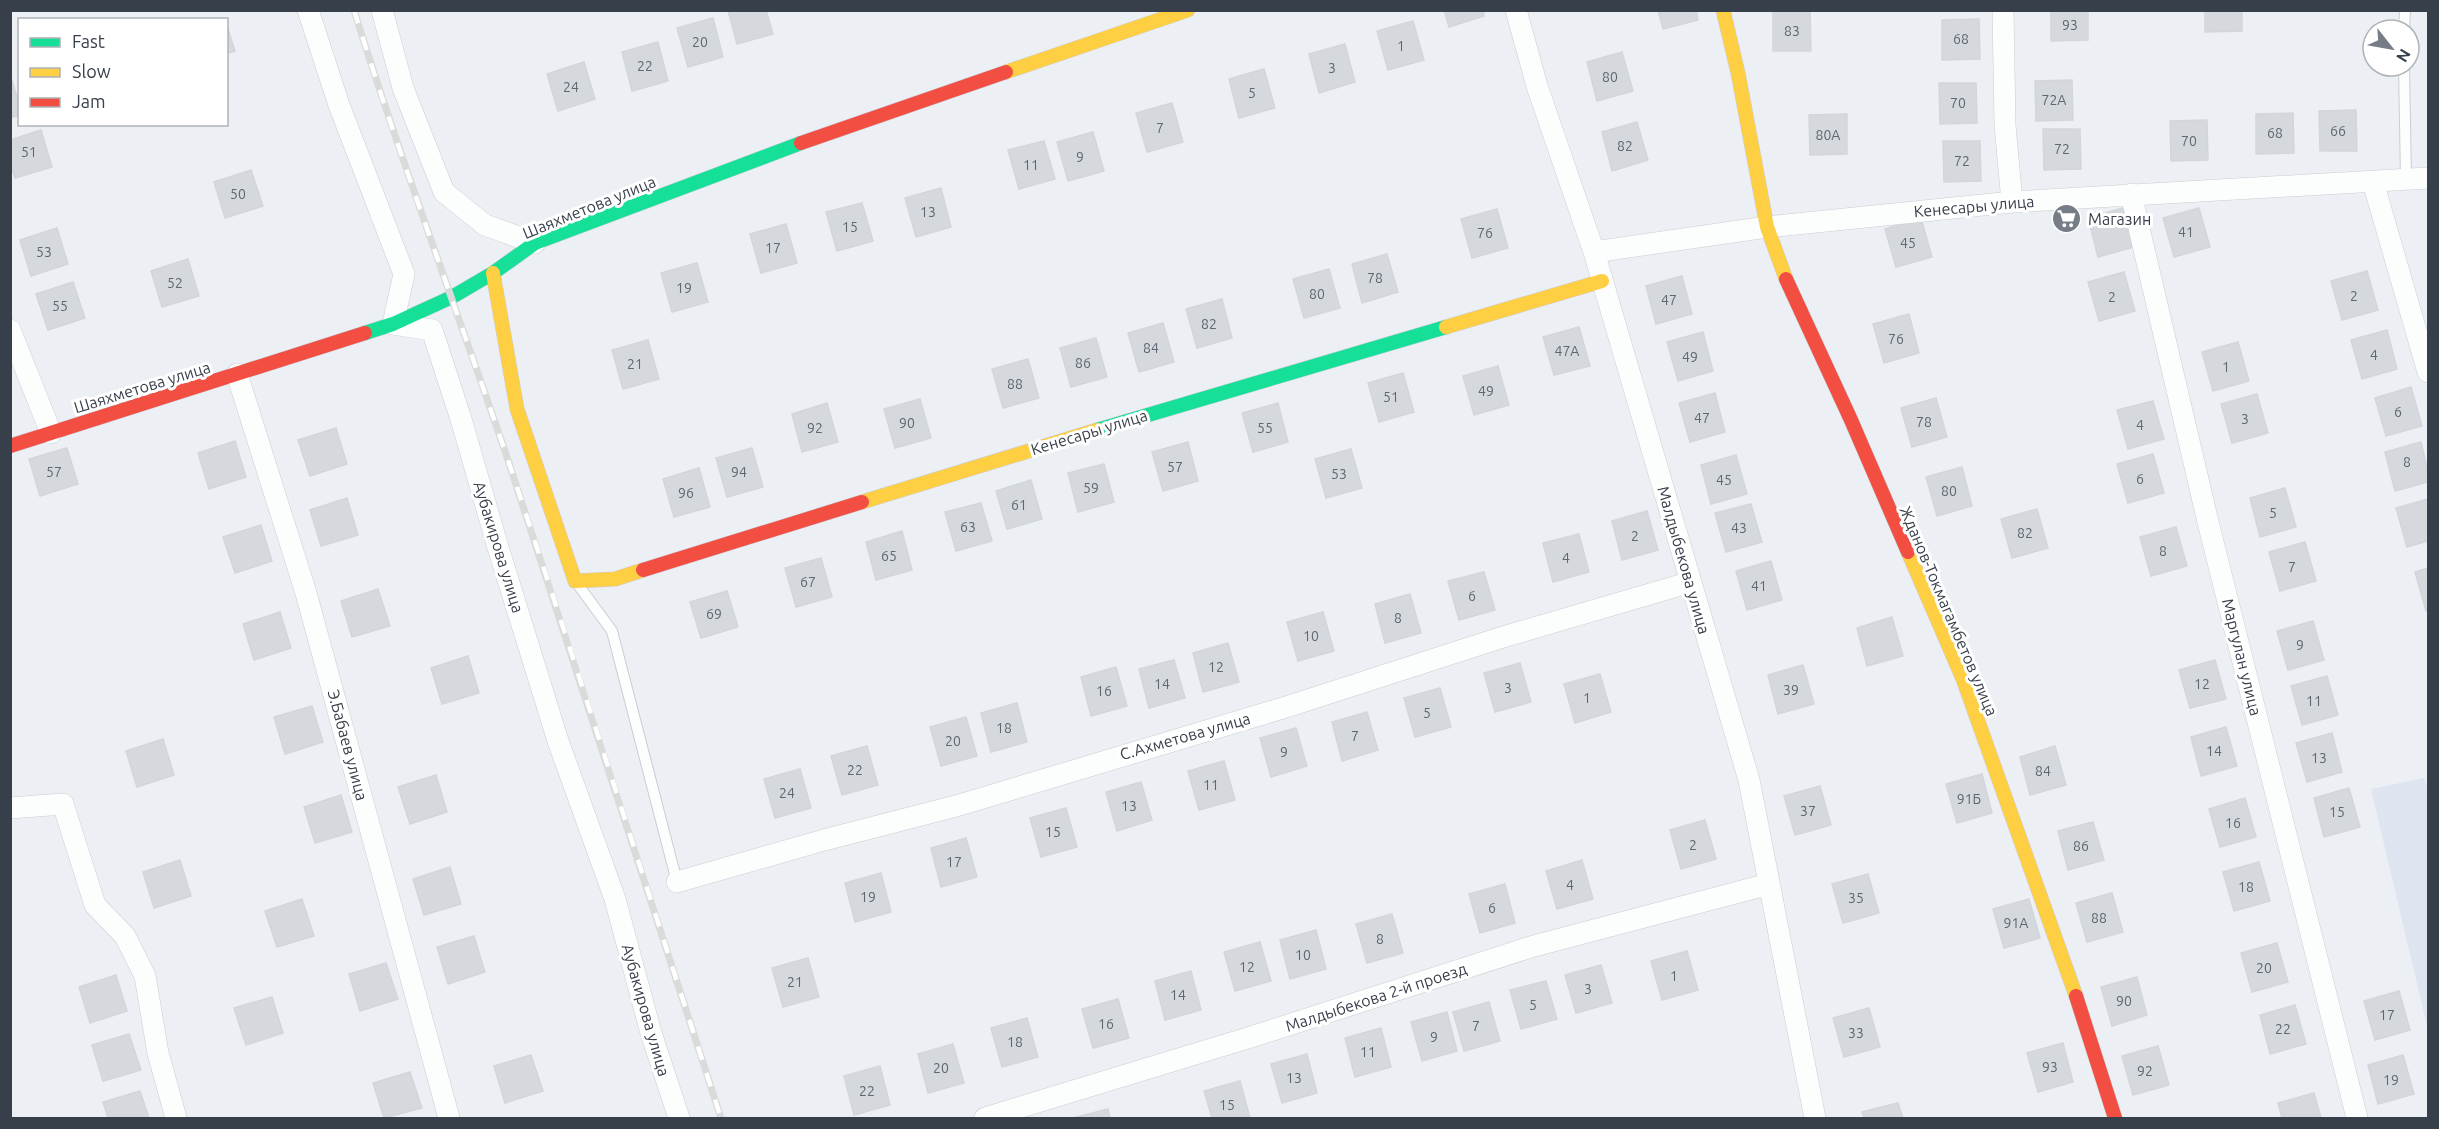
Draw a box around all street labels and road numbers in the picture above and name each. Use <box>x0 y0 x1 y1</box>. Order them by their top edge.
street label: Шаяхметова улица <box>520 172 658 242</box>
street label: Кенесары улица <box>1913 192 2035 220</box>
street label: Шаяхметова улица <box>72 358 212 416</box>
street label: Кенесары улица <box>1029 406 1149 458</box>
street label: Аубакирова улица <box>470 479 528 615</box>
street label: Малдыбекова улица <box>1654 484 1714 636</box>
street label: Жданов-Токмагамбетов улица <box>1897 503 2001 719</box>
street label: Маргулан улица <box>2219 597 2265 717</box>
street label: Э.Бабаев улица <box>325 688 371 802</box>
street label: С.Ахметова улица <box>1118 709 1252 763</box>
street label: Аубакирова улица <box>619 942 673 1078</box>
street label: Малдыбекова 2-й проезд <box>1283 959 1469 1035</box>

